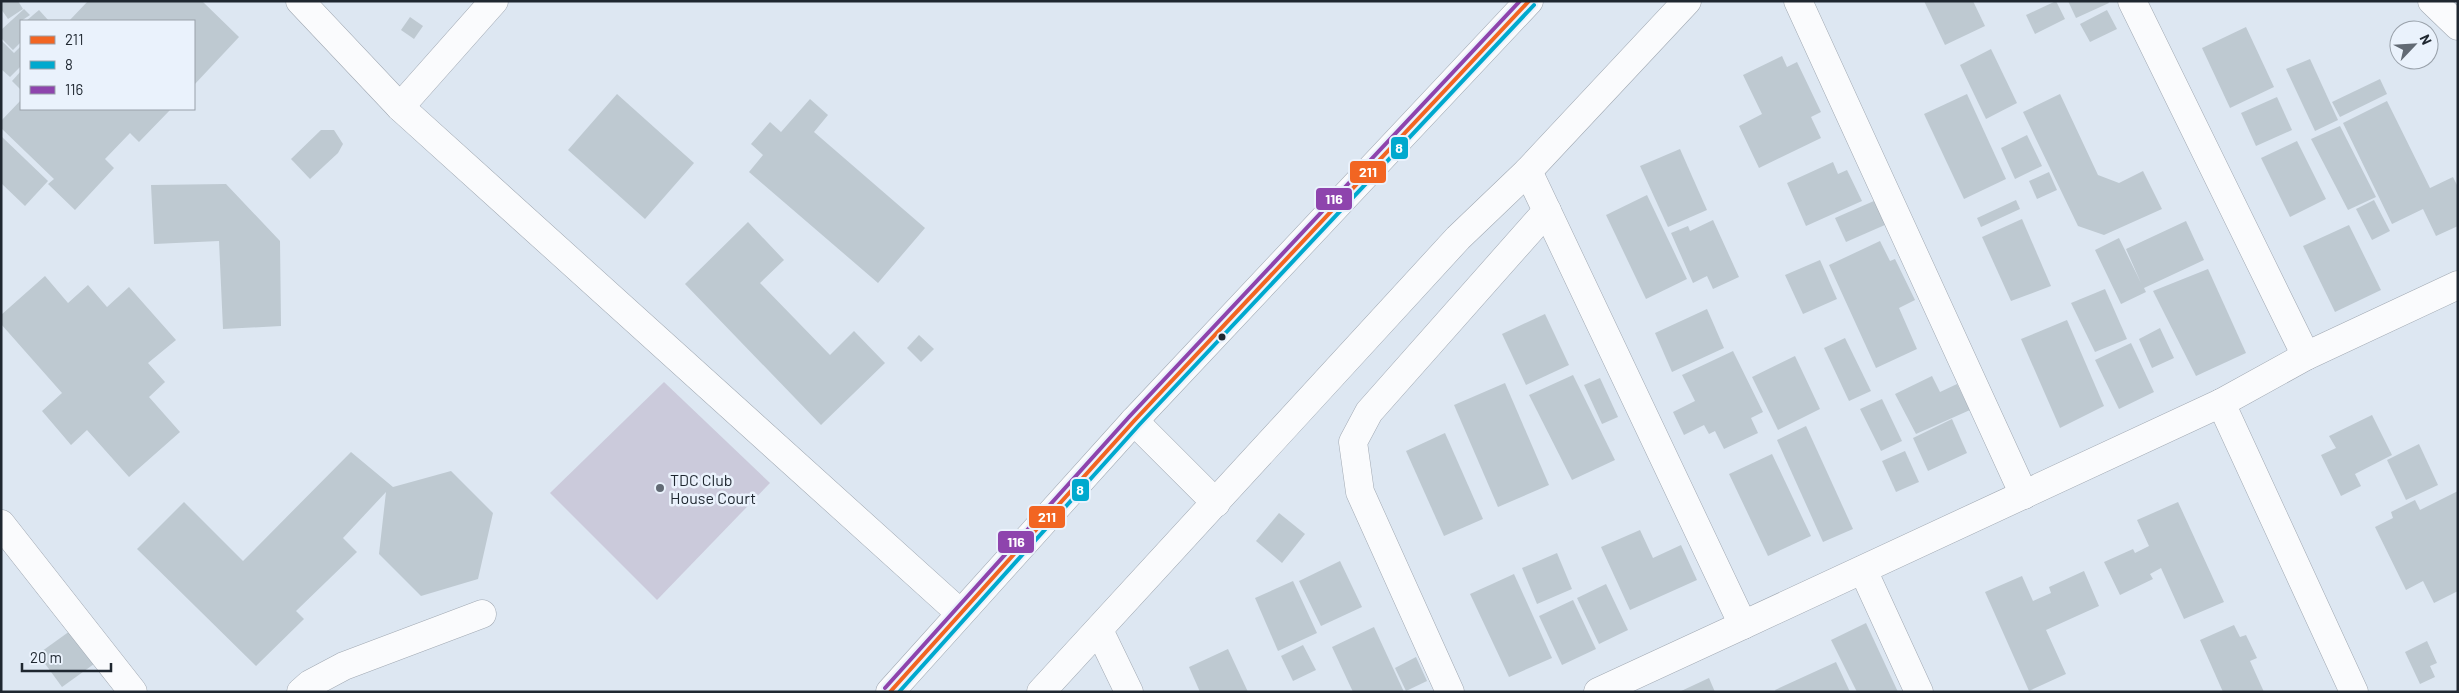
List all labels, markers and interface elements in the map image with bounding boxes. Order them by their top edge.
legend [20,20,195,110]
north arrow [2389,20,2439,70]
text: 211 [65,30,83,48]
text: N [2417,31,2436,47]
text: 8 [65,55,73,73]
text: 116 [65,80,83,98]
line badge: 8 [1390,136,1409,160]
text: 8 [1395,139,1403,156]
line badge: 211 [1349,160,1387,184]
text: 211 [1359,163,1377,180]
line badge: 116 [1315,187,1353,211]
text: 116 [1325,190,1343,207]
unlabelled marker [1217,332,1227,342]
place label: TDC Club House Court [670,470,756,507]
line badge: 8 [1071,478,1090,502]
text: 8 [1076,481,1084,498]
marker: TDC Club House Court [654,482,666,494]
line badge: 211 [1028,505,1066,529]
text: 211 [1038,508,1056,525]
line badge: 116 [997,530,1035,554]
text: 116 [1007,533,1025,550]
scale bar [22,640,111,672]
text: 20 m [30,648,62,666]

